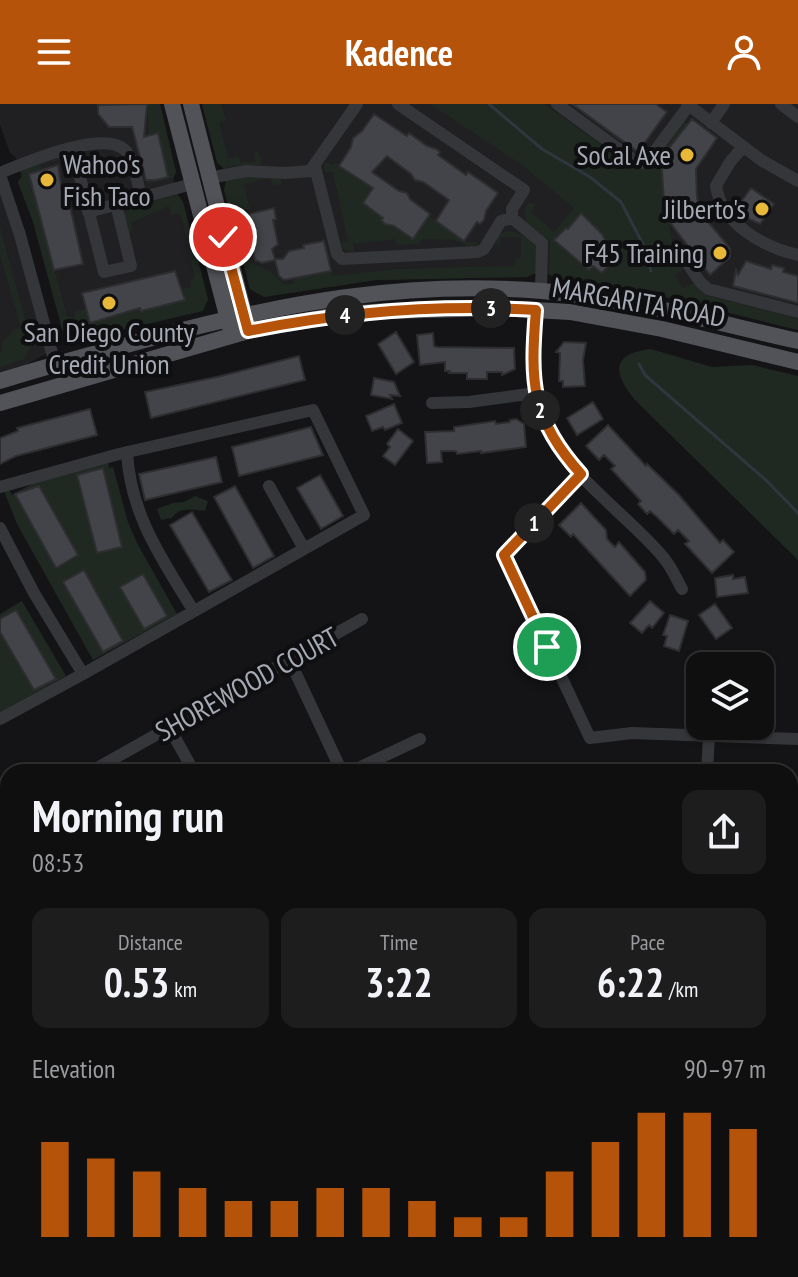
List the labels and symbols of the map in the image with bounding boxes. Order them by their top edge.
place label: SoCal Axe [576,136,671,173]
place label: Wahoo's Fish Taco [63,145,151,214]
marker: SoCal Axe [678,146,696,164]
marker: Wahoo's Fish Taco [38,171,56,189]
place label: Jilberto's [662,190,746,227]
marker: Jilberto's [753,200,771,218]
pin [189,203,257,271]
place label: F45 Training [584,234,704,271]
marker: F45 Training [711,244,729,262]
street label: MARGARITA ROAD [550,268,729,335]
pin: 3 [471,288,511,328]
marker: San Diego County Credit Union [100,294,118,312]
pin: 4 [325,295,365,335]
place label: San Diego County Credit Union [24,313,195,382]
pin: 2 [520,390,560,430]
pin: 1 [514,503,554,543]
pin [513,613,581,681]
street label: SHOREWOOD COURT [148,618,346,749]

